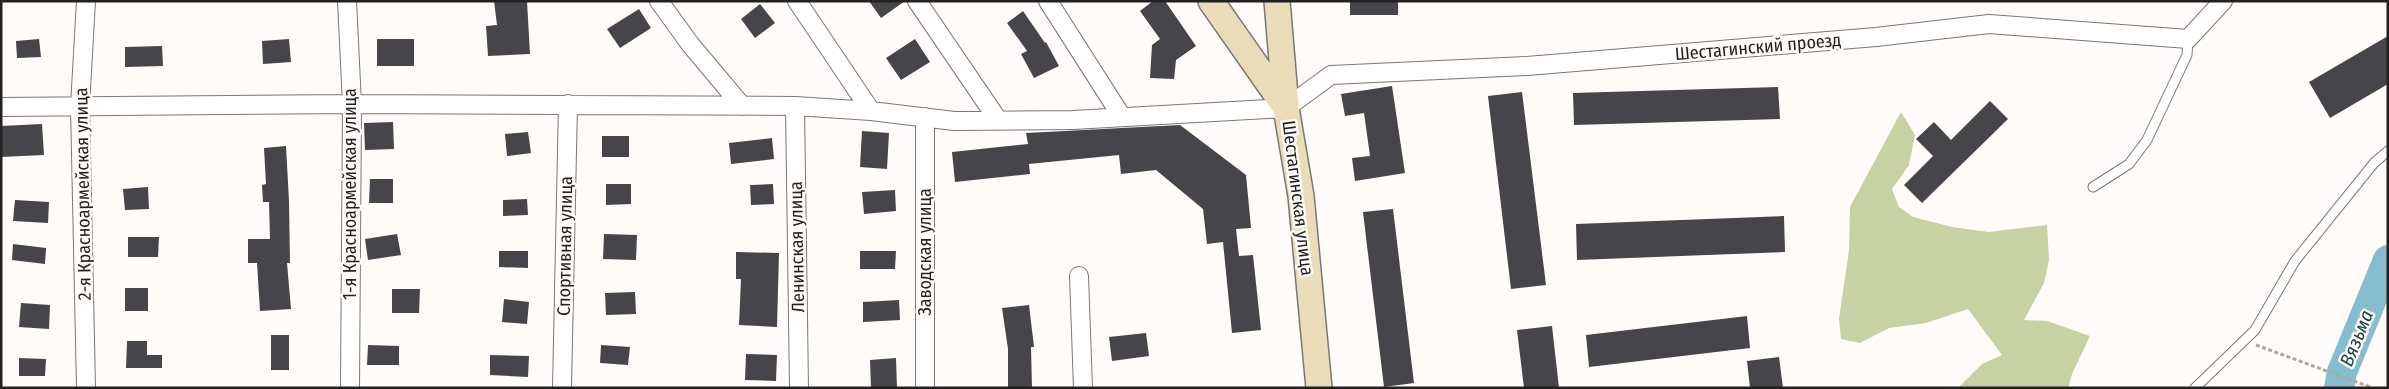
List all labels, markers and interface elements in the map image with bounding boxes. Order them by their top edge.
street label: Шестагинский проезд [1674,29,1842,65]
street label: 2-я Красноармейская улица [70,87,96,301]
street label: 1-я Красноармейская улица [339,88,361,300]
street label: Шестагинская улица [1278,119,1318,277]
street label: Спортивная улица [553,176,577,316]
street label: Ленинская улица [785,181,809,313]
street label: Заводская улица [914,188,936,316]
water label: Вязьма [2335,307,2378,370]

